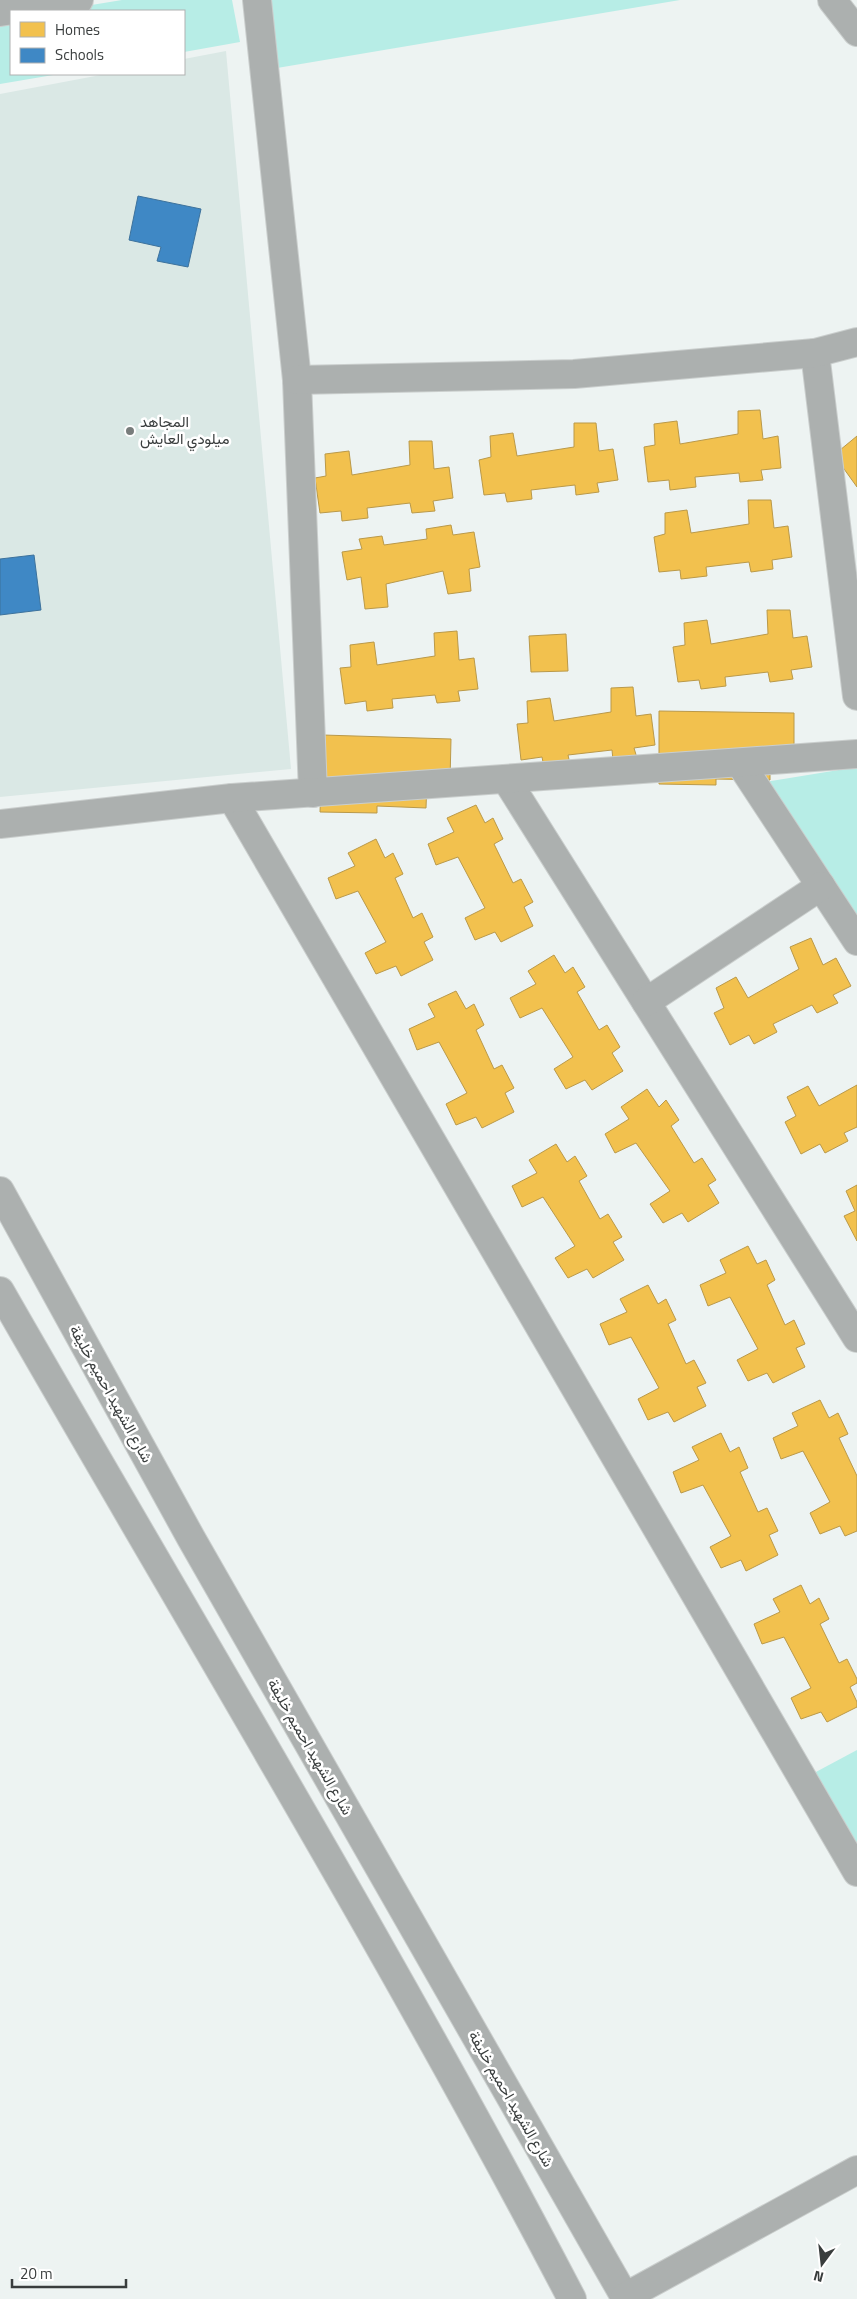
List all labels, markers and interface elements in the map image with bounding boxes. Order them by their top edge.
legend [10,10,185,75]
text: Homes [55,18,100,41]
text: Schools [55,43,104,66]
place label: المجاهد ميلودي العايش [140,410,229,452]
marker: المجاهد ميلودي العايش [124,425,136,437]
street label: شارع الشهيد احميم خليفة [64,1321,159,1467]
street label: شارع الشهيد احميم خليفة [262,1674,359,1819]
street label: شارع الشهيد احميم خليفة [463,2026,560,2171]
north arrow [797,2239,847,2289]
scale bar [12,2256,126,2288]
text: 20 m [20,2262,53,2285]
text: N [811,2266,826,2288]

